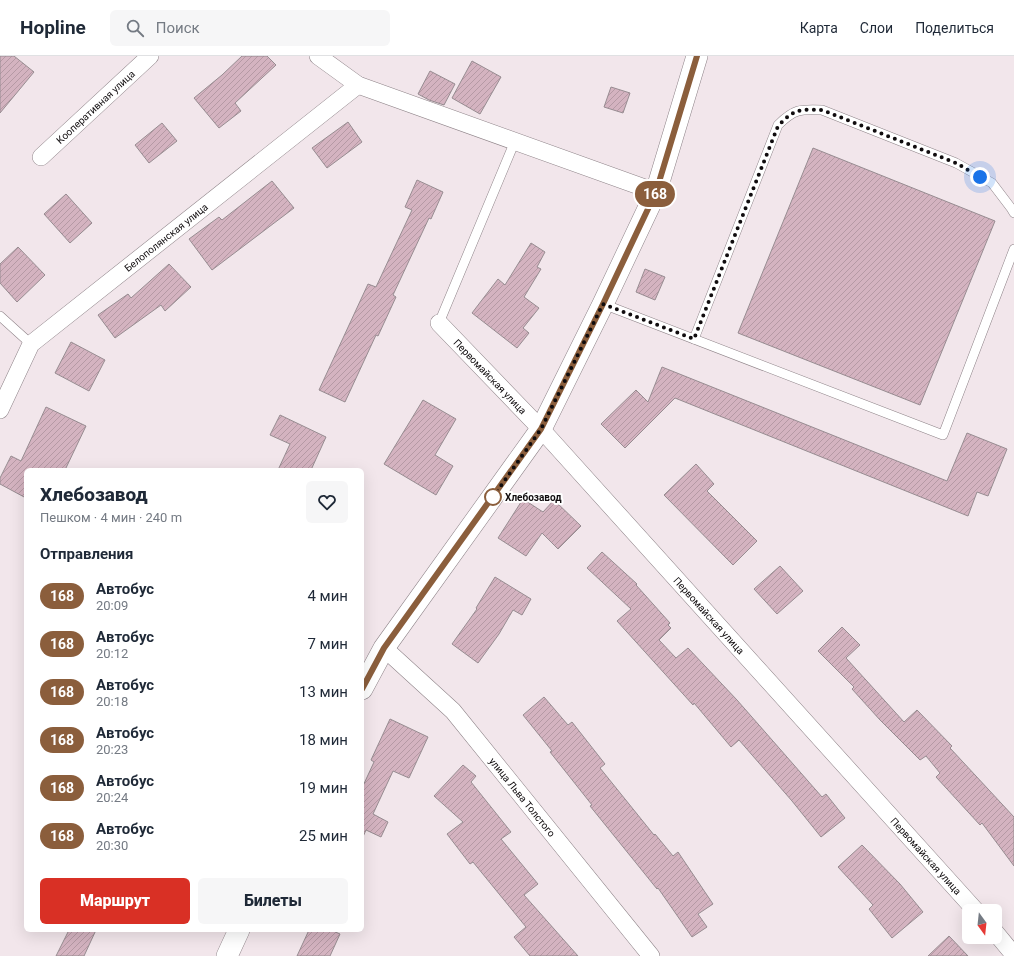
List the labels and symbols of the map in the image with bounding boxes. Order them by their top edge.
street label: Кооперативная улица [54,68,137,146]
your location [970,167,990,187]
line badge: 168 [632,181,678,207]
street label: Белополянская улица [122,201,210,273]
street label: Первомайская улица [452,337,529,416]
marker: Хлебозавод [484,488,502,506]
place label: Хлебозавод [505,492,562,503]
street label: Первомайская улица [672,575,747,656]
street label: улица Льва Толстого [487,755,558,839]
street label: Первомайская улица [889,815,964,896]
north arrow [962,904,1002,944]

